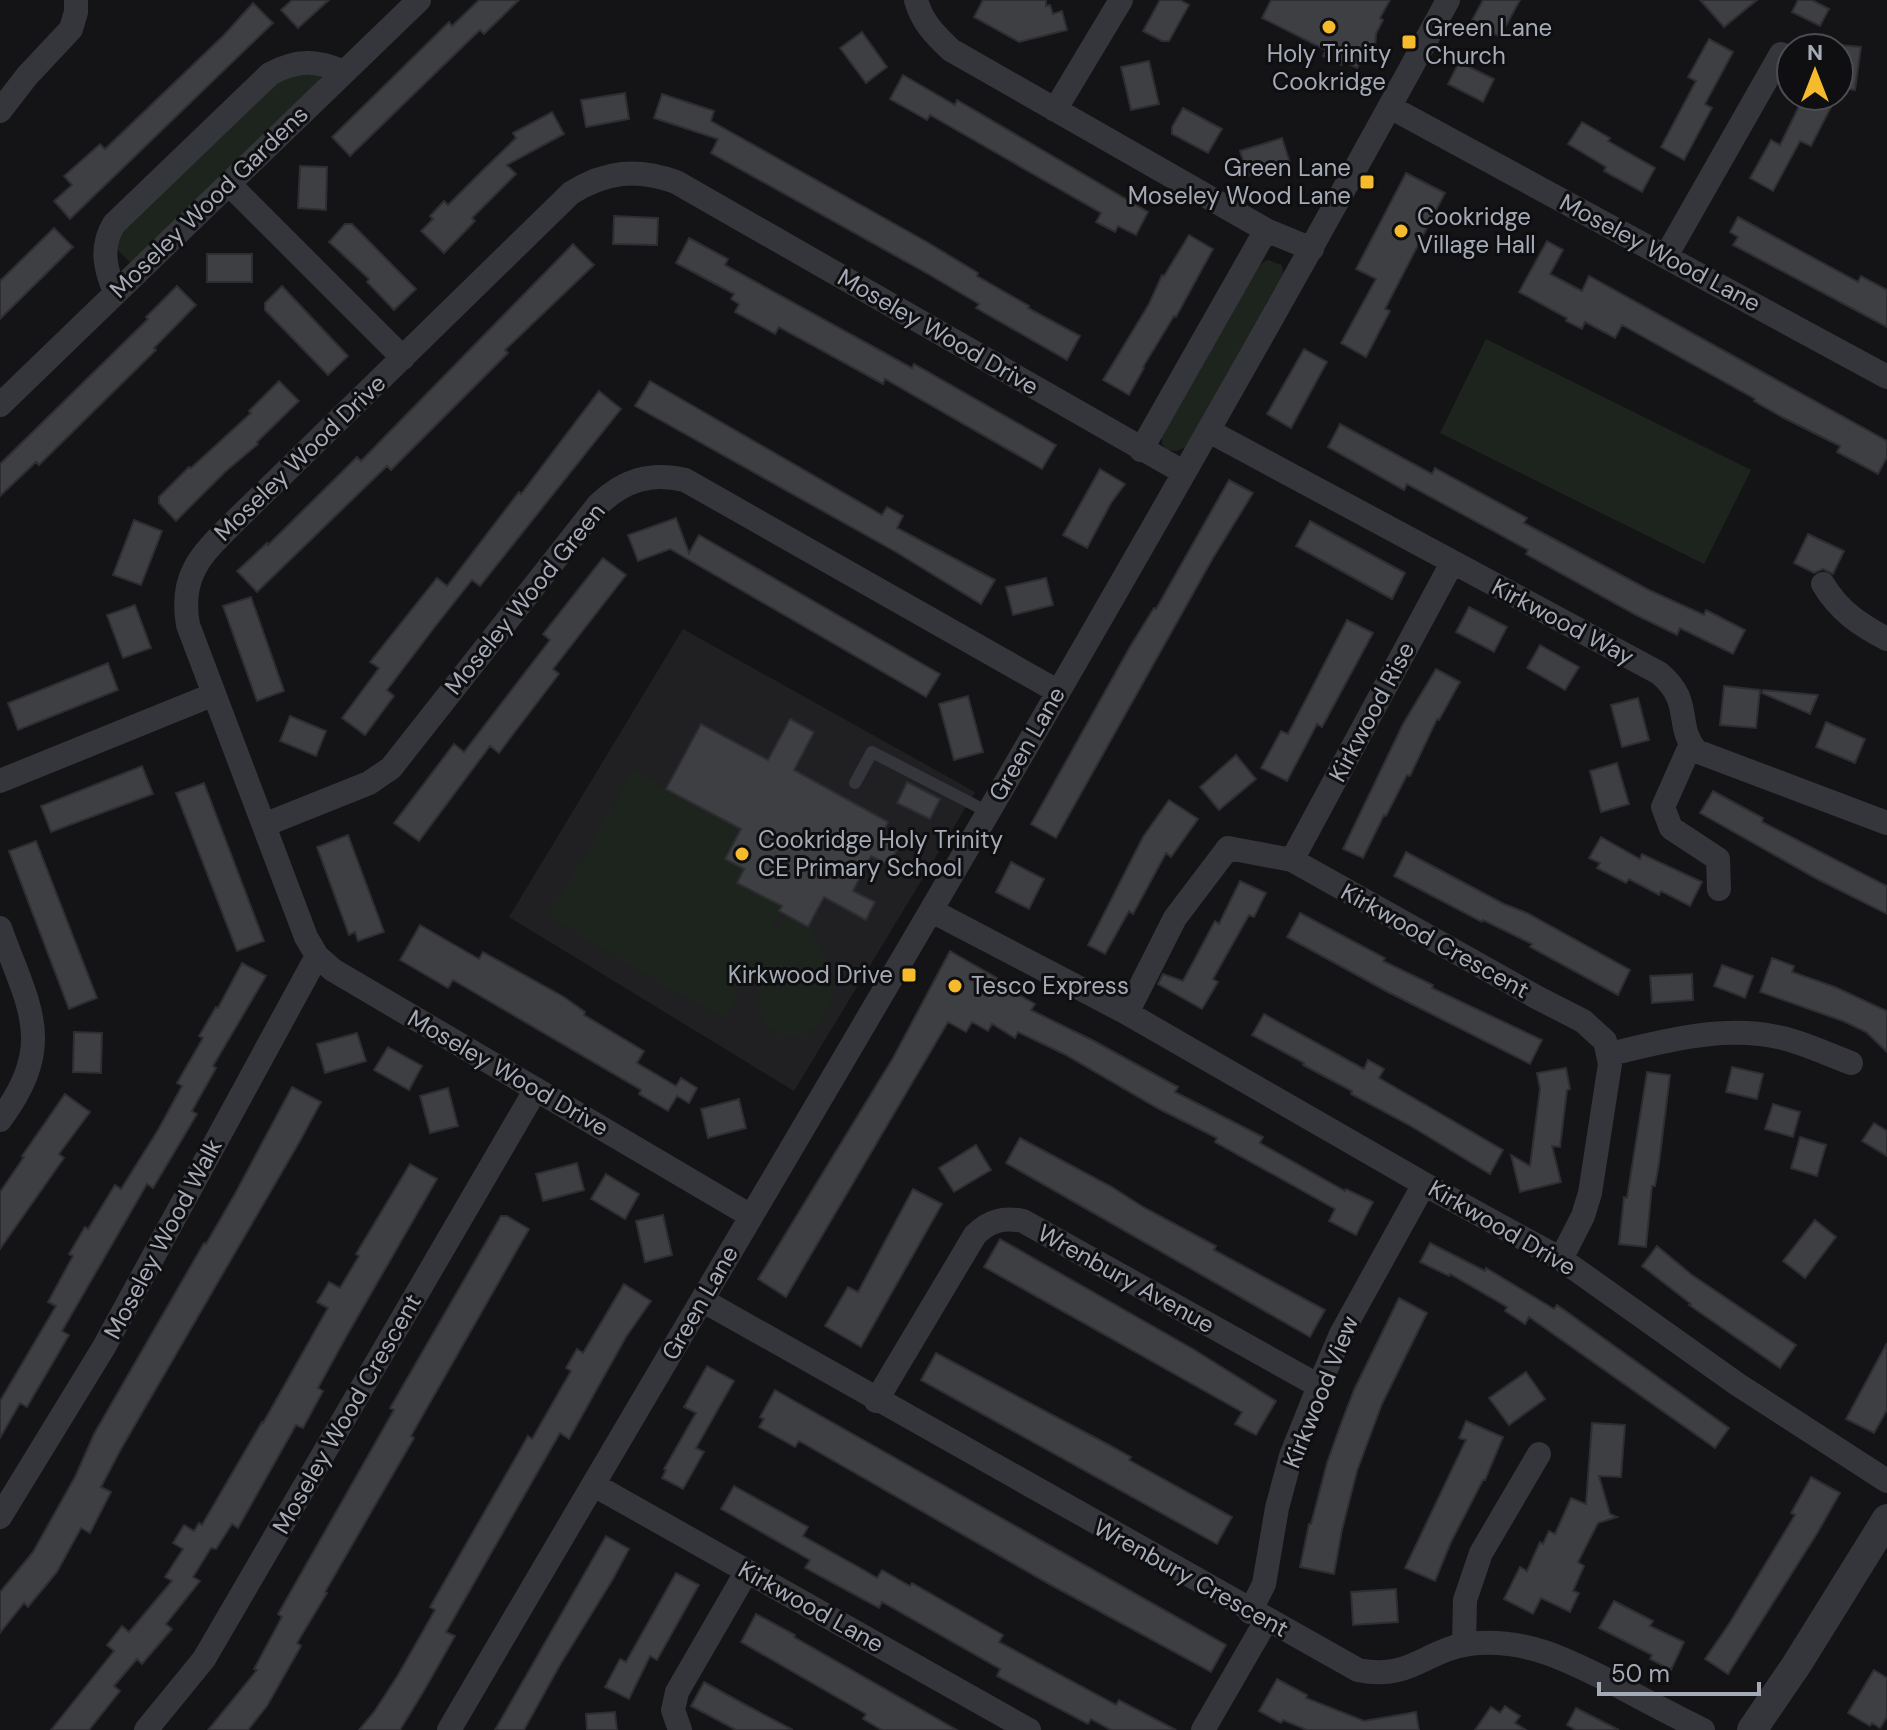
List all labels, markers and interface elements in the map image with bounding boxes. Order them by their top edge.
place label: Green Lane Church [1425,12,1552,71]
marker: Holy Trinity Cookridge [1320,18,1338,36]
north arrow [1775,32,1855,112]
marker: Green Lane Church [1400,33,1418,51]
place label: Holy Trinity Cookridge [1267,38,1391,97]
text: N [1807,38,1823,67]
street label: Moseley Wood Gardens [103,99,315,305]
place label: Green Lane Moseley Wood Lane [1128,152,1351,211]
marker: Green Lane Moseley Wood Lane [1358,173,1376,191]
street label: Moseley Wood Lane [1554,186,1766,319]
place label: Cookridge Village Hall [1417,201,1536,260]
marker: Cookridge Village Hall [1392,222,1410,240]
street label: Moseley Wood Drive [832,261,1044,402]
street label: Moseley Wood Drive [207,368,392,548]
street label: Moseley Wood Green [438,496,612,701]
street label: Kirkwood Way [1487,571,1640,672]
street label: Kirkwood Rise [1322,636,1421,787]
street label: Green Lane [981,681,1072,807]
place label: Cookridge Holy Trinity CE Primary School [758,824,1003,883]
marker: Cookridge Holy Trinity CE Primary School [733,845,751,863]
street label: Kirkwood Crescent [1336,876,1535,1005]
place label: Kirkwood Drive [728,959,893,990]
marker: Kirkwood Drive [900,966,918,984]
place label: Tesco Express [971,970,1129,1001]
marker: Tesco Express [946,977,964,995]
street label: Moseley Wood Drive [402,1002,614,1143]
street label: Moseley Wood Walk [97,1133,229,1344]
street label: Kirkwood Drive [1423,1173,1582,1282]
street label: Wrenbury Avenue [1032,1217,1220,1340]
street label: Green Lane [654,1240,745,1366]
street label: Moseley Wood Crescent [265,1288,428,1539]
street label: Kirkwood View [1276,1311,1365,1473]
street label: Wrenbury Crescent [1088,1511,1294,1644]
street label: Kirkwood Lane [733,1554,889,1659]
scale bar [1599,1646,1759,1696]
text: 50 m [1611,1658,1670,1689]

